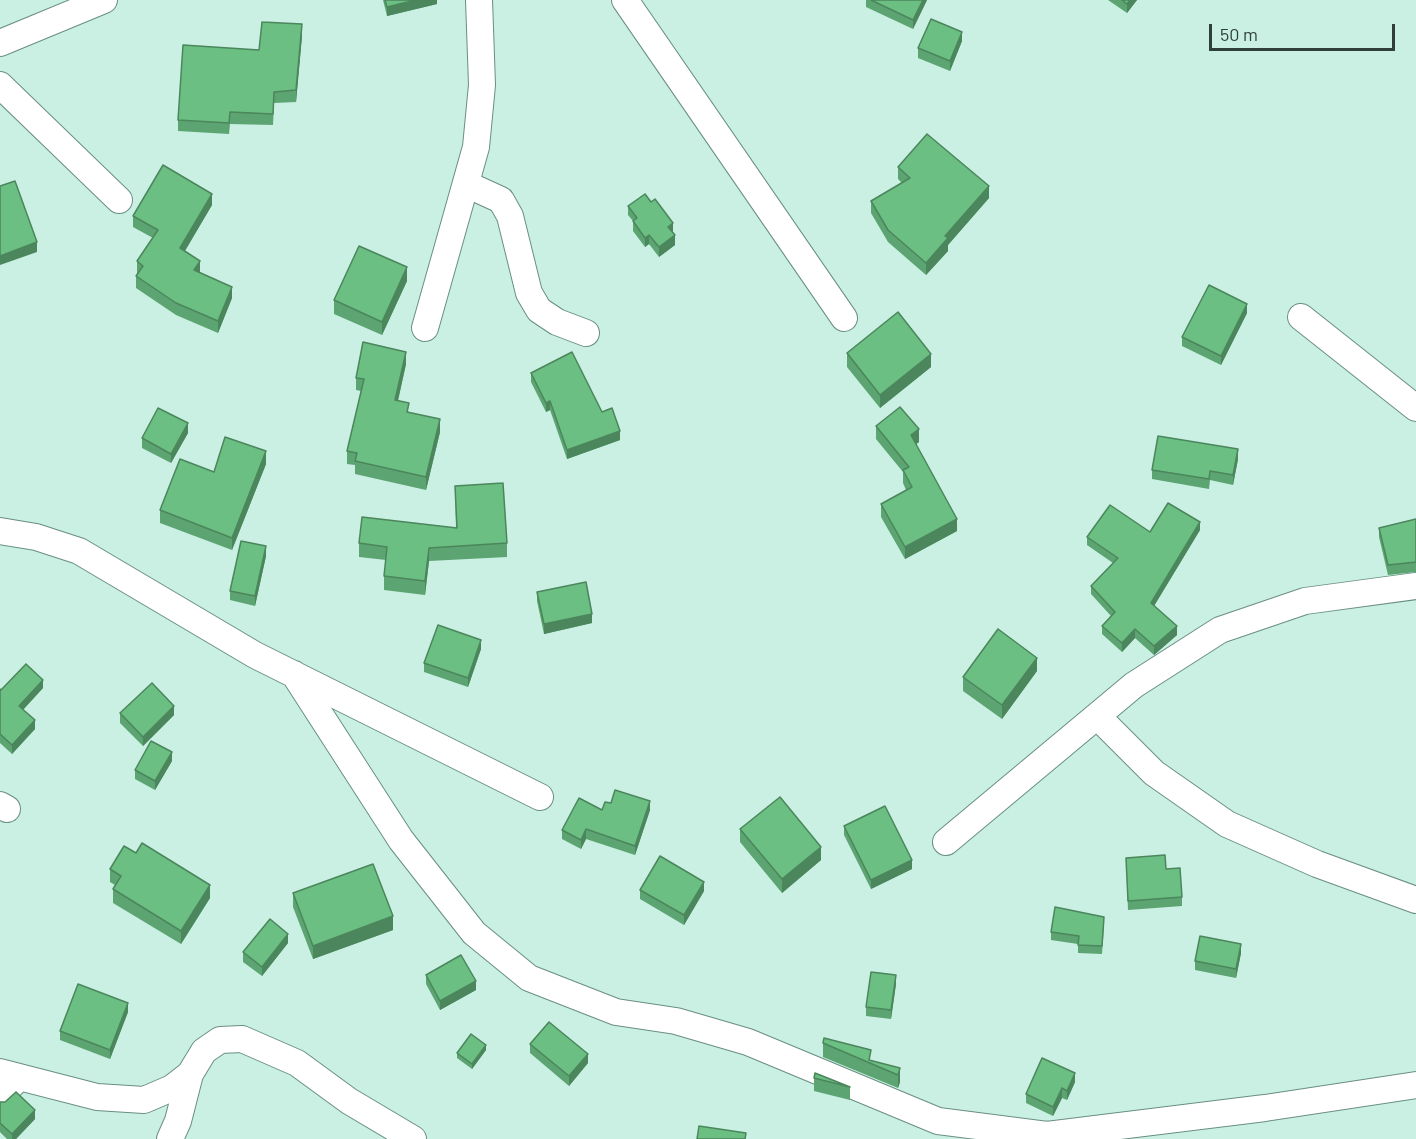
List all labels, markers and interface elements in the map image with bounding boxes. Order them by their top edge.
scale bar [1212,12,1398,50]
text: 50 m [1220,23,1258,45]

